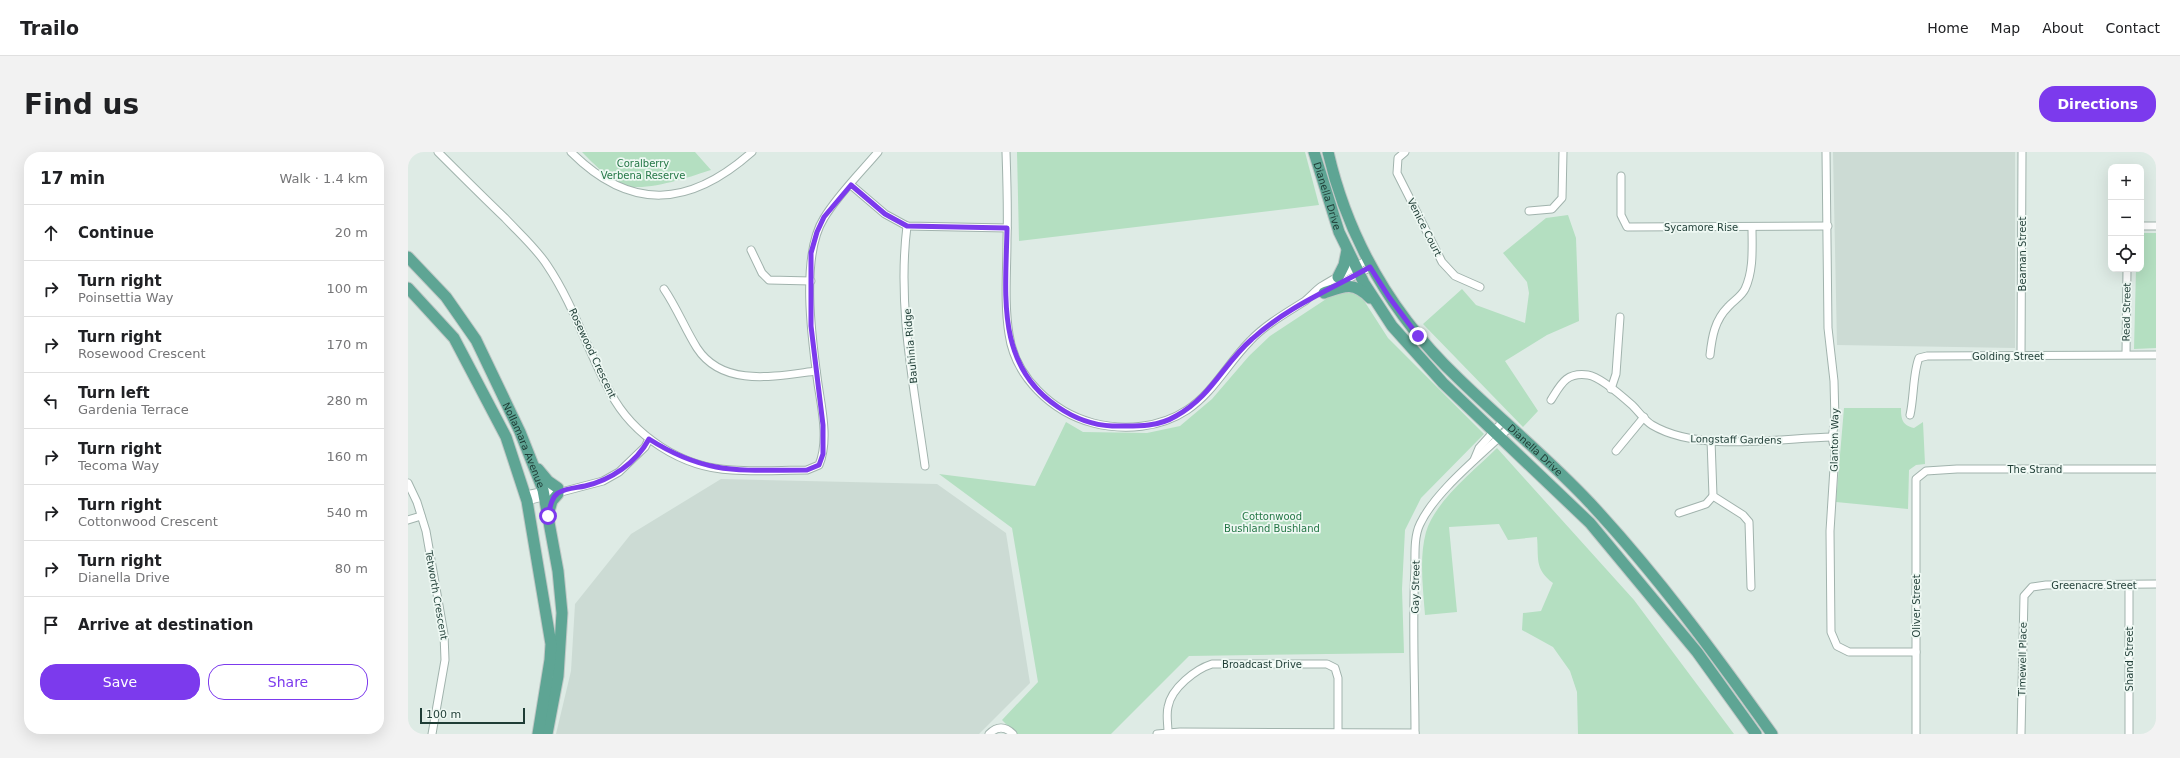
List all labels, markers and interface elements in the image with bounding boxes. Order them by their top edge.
text: Trailo [20,17,79,39]
text: Home [1927,20,1969,36]
text: Map [1991,20,2020,36]
text: About [2042,20,2084,36]
text: Contact [2106,20,2160,36]
button: Directions [2039,86,2156,122]
text: Find us [24,88,139,121]
park label: Coralberry Verbena Reserve [601,158,685,181]
street label: Dianella Drive [1311,161,1343,231]
map controls [2108,164,2144,272]
button: + [2108,164,2144,200]
text: 17 min [40,168,105,188]
text: Walk · 1.4 km [279,171,368,186]
street label: Venice Court [1405,196,1444,258]
button: − [2108,200,2144,236]
street label: Beaman Street [2017,216,2028,291]
icon: ahead [40,222,62,244]
street label: Sycamore Rise [1664,222,1738,233]
text: Continue [78,224,154,242]
text: 20 m [335,225,368,240]
button: locate [2108,236,2144,272]
text: Turn right [78,272,162,290]
icon: right [40,278,62,300]
text: 100 m [326,281,368,296]
street label: Read Street [2120,282,2133,341]
text: Poinsettia Way [78,290,174,305]
street label: Rosewood Crescent [567,306,618,400]
street label: Bauhinia Ridge [902,308,919,384]
route end [1409,327,1427,345]
text: Turn right [78,328,162,346]
icon: right [40,334,62,356]
text: 170 m [326,337,368,352]
text: Rosewood Crescent [78,346,206,361]
street label: Golding Street [1972,351,2044,362]
text: Turn left [78,384,150,402]
icon: left [40,390,62,412]
text: 280 m [326,393,368,408]
street label: Nollamara Avenue [501,401,547,489]
text: Gardenia Terrace [78,402,189,417]
street label: Glanton Way [1828,408,1841,472]
street label: Dianella Drive [1505,422,1565,478]
street label: Longstaff Gardens [1690,433,1782,446]
text: Turn right [78,440,162,458]
icon: right [40,446,62,468]
text: 160 m [326,449,368,464]
text: Tecoma Way [78,458,159,473]
street label: The Strand [2007,464,2062,475]
text: Turn right [78,496,162,514]
icon: right [40,502,62,524]
text: 540 m [326,505,368,520]
route start [539,507,557,525]
park label: Cottonwood Bushland Bushland [1224,511,1320,534]
text: Cottonwood Crescent [78,514,218,529]
street label: Tetworth Crescent [423,549,450,641]
text: Turn right [78,552,162,570]
icon: right [40,558,62,580]
street label: Gay Street [1410,560,1421,614]
text: 80 m [335,561,368,576]
text: Dianella Drive [78,570,170,585]
street label: Oliver Street [1911,574,1922,638]
street label: Greenacre Street [2051,580,2137,591]
icon: arrive [40,614,62,636]
text: Arrive at destination [78,616,253,634]
street label: Timewell Place [2016,622,2029,697]
street label: Shand Street [2124,626,2135,692]
street label: Broadcast Drive [1222,659,1302,670]
button: Save [40,664,200,700]
button: Share [208,664,368,700]
scale bar [420,706,525,725]
text: 100 m [426,708,461,721]

